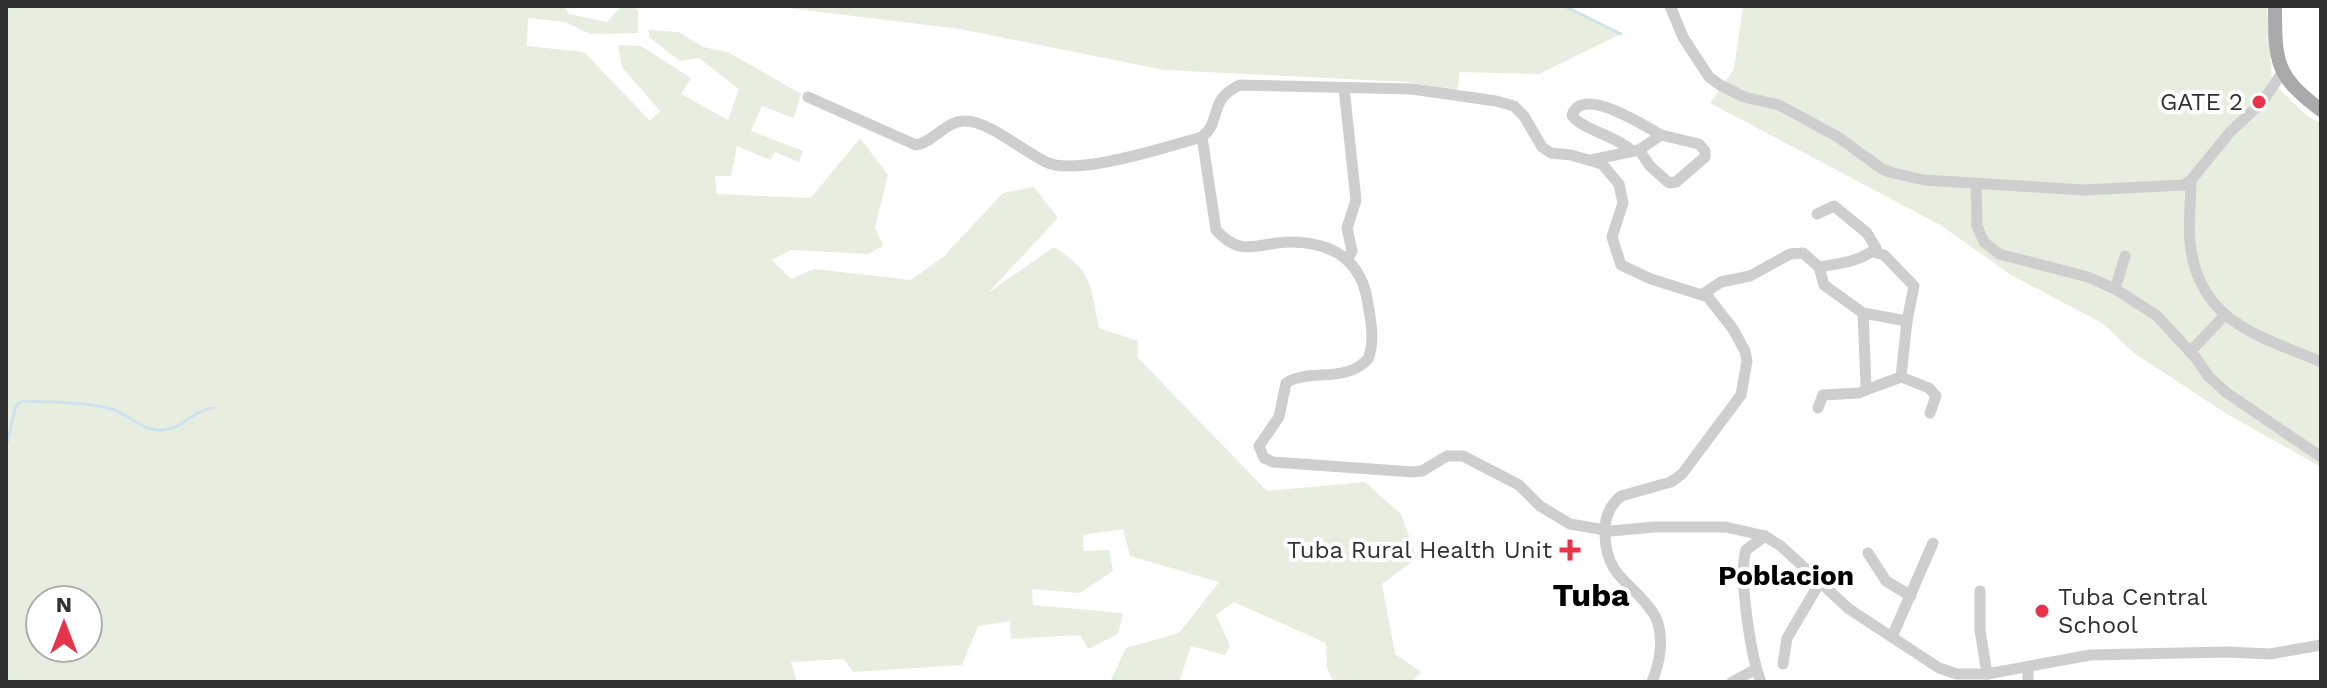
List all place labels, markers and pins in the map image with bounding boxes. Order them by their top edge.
place label: GATE 2 [2160,88,2243,116]
marker: GATE 2 [2250,93,2268,111]
place label: Tuba Rural Health Unit [1287,536,1552,564]
marker: Tuba Rural Health Unit [1559,539,1581,561]
place label: Tuba Central School [2058,583,2208,639]
marker: Tuba Central School [2033,602,2051,620]

